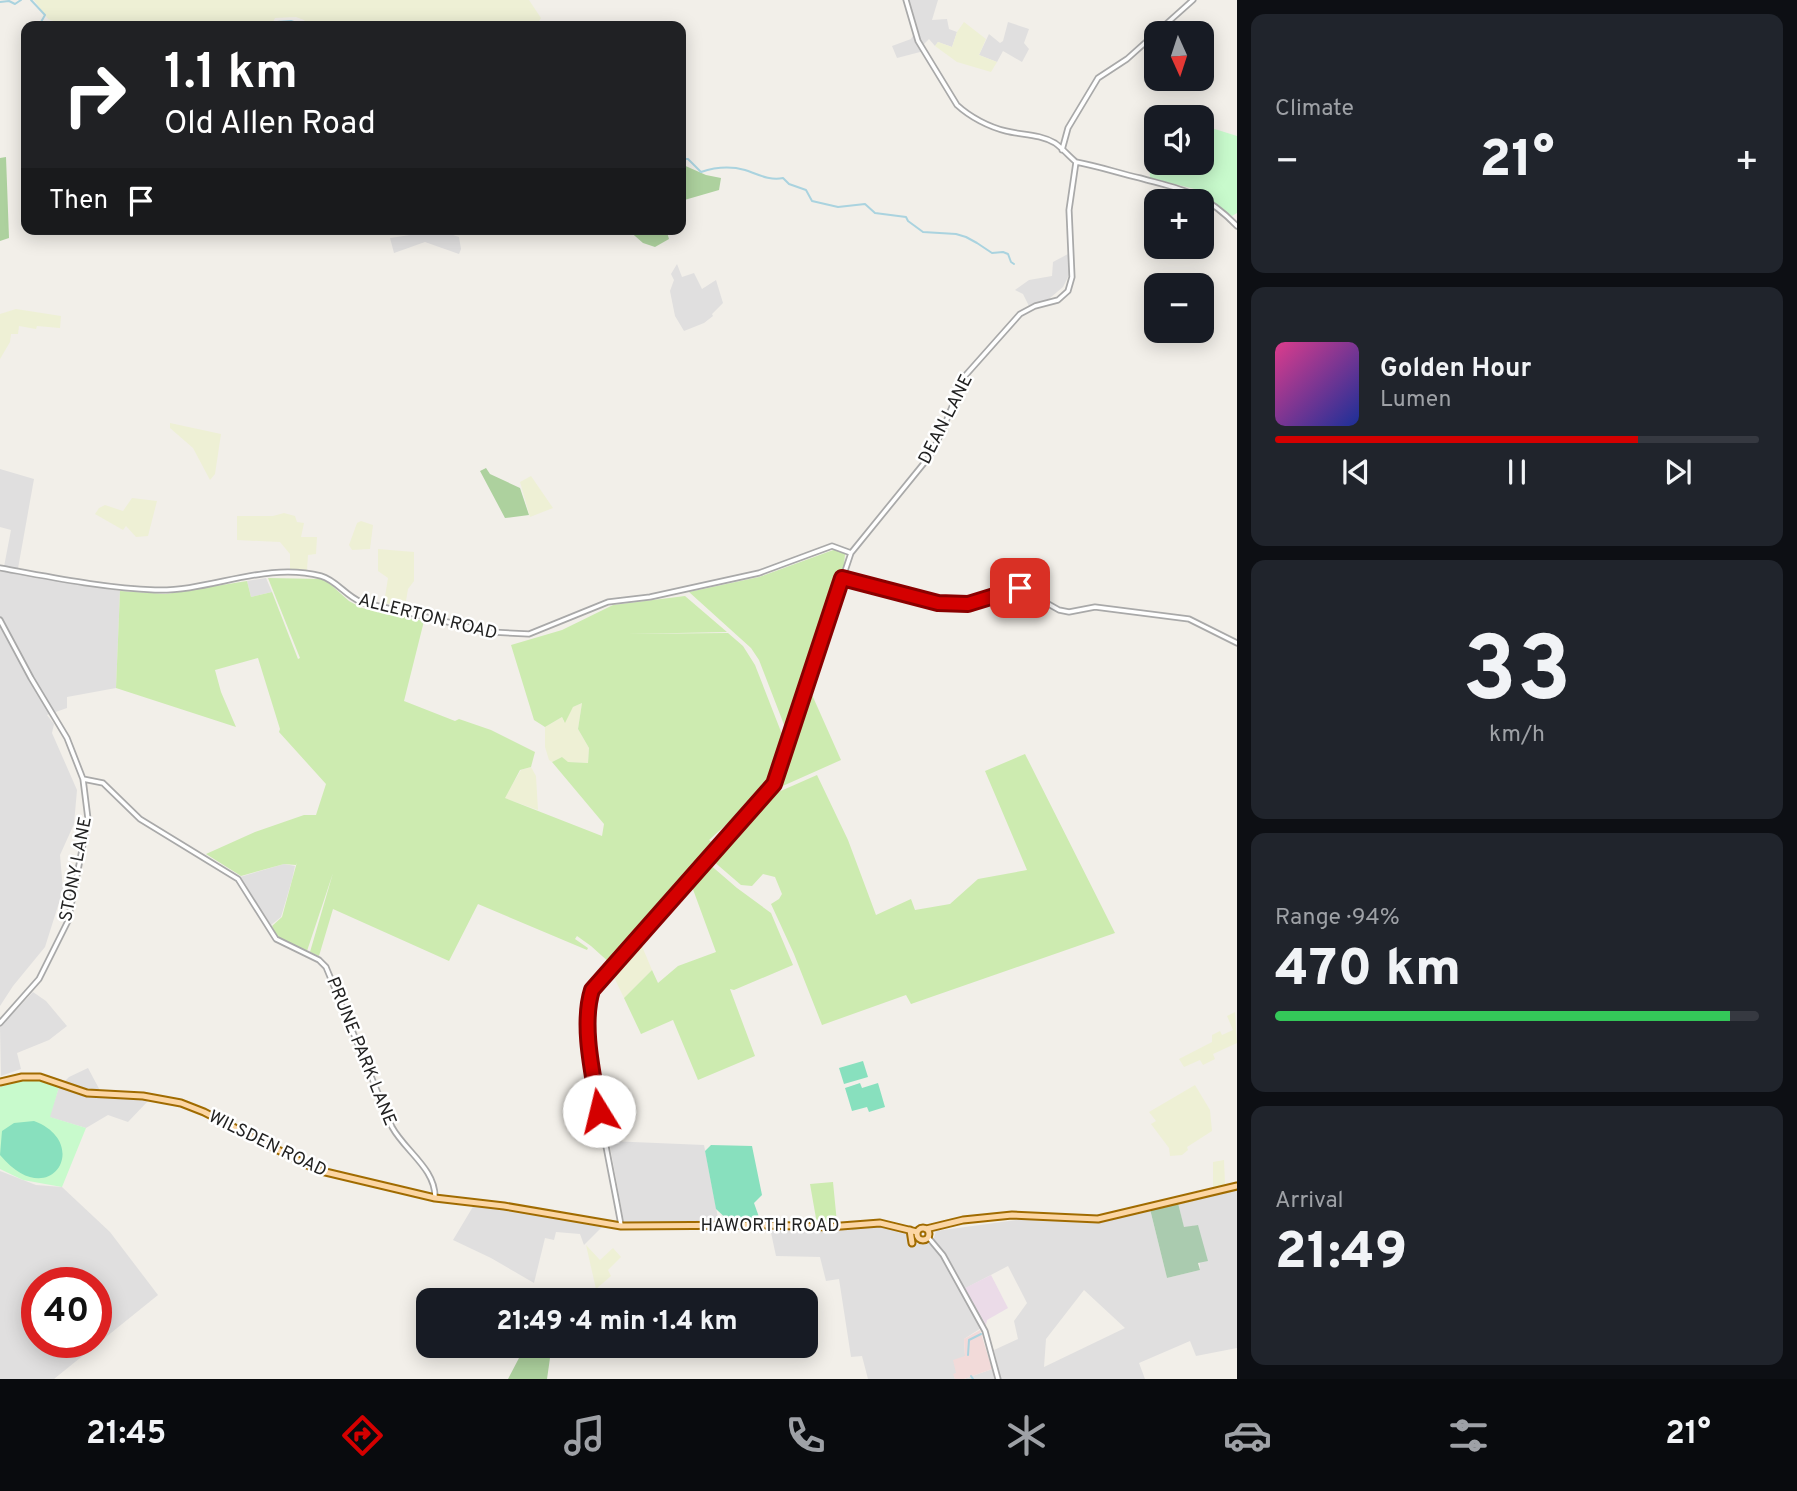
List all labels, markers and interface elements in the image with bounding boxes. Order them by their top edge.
north arrow [1144,21,1214,91]
map controls [1144,21,1214,343]
text: 1.1 km [164,44,298,106]
icon: right [49,49,140,140]
text: Climate [1275,95,1354,124]
text: Old Allen Road [164,105,376,145]
button: sound [1144,105,1214,175]
text: 21° [1480,129,1554,195]
text: − [1275,139,1300,188]
text: + [1734,139,1759,188]
icon: arrive [122,182,160,220]
text: Then [49,185,108,218]
button: + [1144,189,1214,259]
button: − [1144,273,1214,343]
text: Golden Hour [1380,353,1531,386]
street label: DEAN LANE [914,371,979,468]
text: Lumen [1380,386,1451,415]
icon: previous [1337,453,1375,491]
icon: pause [1498,453,1536,491]
icon: next [1659,453,1697,491]
pin [990,558,1050,618]
icon: arrive [1001,569,1039,607]
street label: ALLERTON ROAD [356,589,500,646]
text: 33 [1462,618,1572,733]
text: km/h [1489,721,1545,750]
street label: STONY LANE [55,815,98,924]
text: Range · 94% [1275,904,1400,933]
text: 470 km [1275,938,1461,1004]
street label: PRUNE PARK LANE [320,974,401,1129]
position arrow [562,1074,636,1148]
street label: WILSDEN ROAD [204,1106,330,1183]
text: Arrival [1275,1187,1344,1216]
street label: HAWORTH ROAD [700,1215,840,1238]
text: 21:49 [1275,1221,1407,1287]
speed limit sign: 40 [21,1267,112,1358]
text: 21:49 · 4 min · 1.4 km [496,1306,738,1339]
icon: directions [338,1411,387,1460]
icon: music [560,1411,609,1460]
icon: phone [781,1411,830,1460]
icon: climate [1002,1411,1051,1460]
icon: car [1223,1411,1272,1460]
icon: filters [1444,1411,1493,1460]
text: 21:45 [86,1415,166,1455]
text: 21° [1665,1415,1711,1455]

